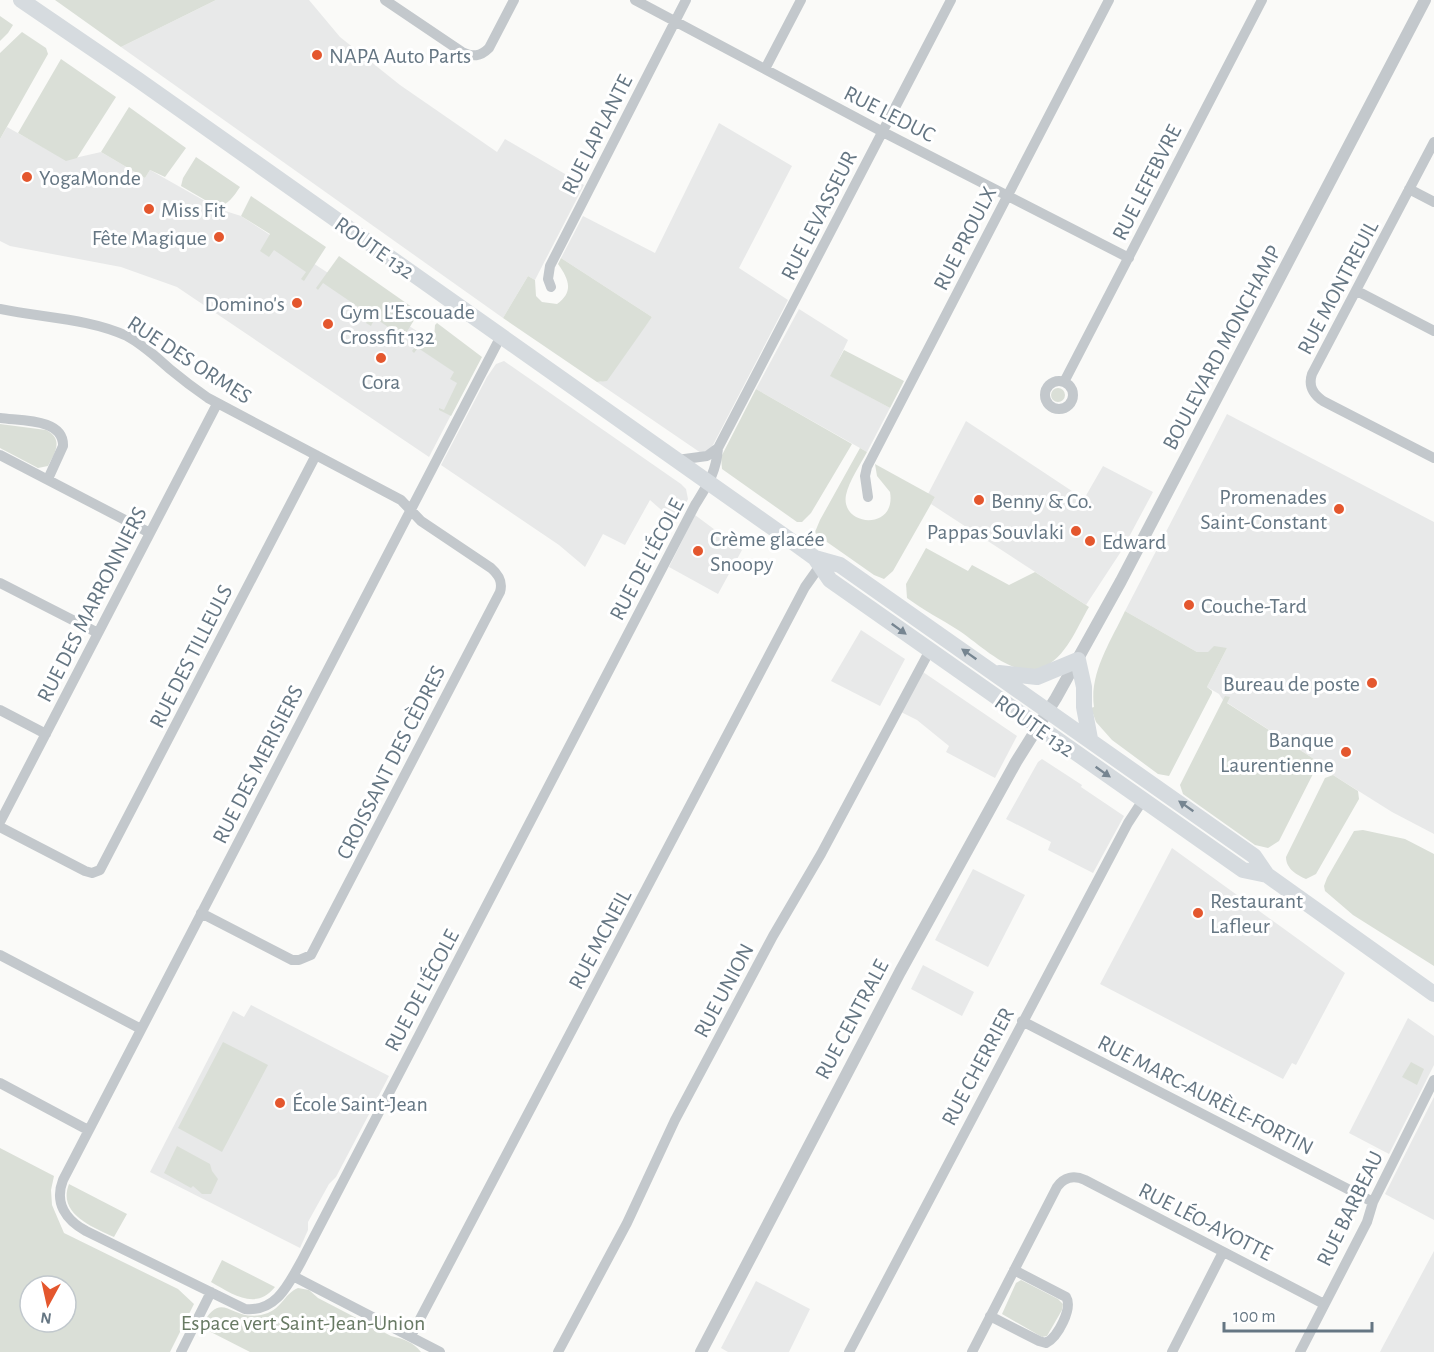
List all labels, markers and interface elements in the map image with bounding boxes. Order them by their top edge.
place label: NAPA Auto Parts [329,45,471,67]
marker: NAPA Auto Parts [310,48,324,62]
street label: RUE LAPLANTE [557,71,637,198]
street label: RUE LEDUC [840,82,939,146]
street label: RUE LEFEBVRE [1108,121,1186,244]
street label: RUE LEVASSEUR [777,147,861,284]
place label: YogaMonde [39,167,141,189]
marker: YogaMonde [20,170,34,184]
street label: RUE PROULX [929,183,1000,294]
place label: Miss Fit [161,199,225,221]
marker: Miss Fit [142,202,156,216]
street label: ROUTE 132 [331,213,418,283]
street label: RUE MONTREUIL [1293,216,1383,358]
place label: Fête Magique [92,227,207,249]
marker: Fête Magique [212,230,226,244]
street label: BOULEVARD MONCHAMP [1159,242,1285,453]
place label: Domino's [205,293,285,315]
marker: Domino's [290,296,304,310]
place label: Gym L'Escouade Crossfit 132 [340,301,475,348]
street label: RUE DES ORMES [123,312,255,408]
marker: Gym L'Escouade Crossfit 132 [321,317,335,331]
marker: Cora [374,351,388,365]
place label: Cora [362,371,400,393]
place label: Promenades Saint-Constant [1200,486,1327,533]
place label: Benny & Co. [991,490,1093,512]
marker: Benny & Co. [972,493,986,507]
street label: RUE DE L'ÉCOLE [605,494,688,624]
marker: Promenades Saint-Constant [1332,502,1346,516]
street label: RUE DES MARRONNIERS [33,503,151,706]
place label: Pappas Souvlaki [927,521,1064,543]
marker: Pappas Souvlaki [1069,524,1083,538]
place label: Crème glacée Snoopy [710,528,825,575]
place label: Edward [1102,531,1166,553]
marker: Edward [1083,534,1097,548]
marker: Crème glacée Snoopy [691,544,705,558]
street label: RUE DES TILLEULS [145,581,236,732]
place label: Couche-Tard [1201,595,1307,617]
marker: Couche-Tard [1182,598,1196,612]
one-way arrow [892,622,907,634]
one-way arrow [961,648,977,660]
street label: CROISSANT DES CÈDRES [332,662,449,863]
place label: Bureau de poste [1223,673,1360,695]
marker: Bureau de poste [1365,676,1379,690]
street label: RUE DES MERISIERS [209,682,307,847]
street label: ROUTE 132 [991,691,1078,761]
place label: Banque Laurentienne [1220,729,1334,776]
marker: Banque Laurentienne [1339,745,1353,759]
one-way arrow [1095,766,1111,778]
one-way arrow [1178,801,1193,813]
street label: RUE MCNEIL [565,885,636,993]
place label: Restaurant Lafleur [1210,890,1303,937]
marker: Restaurant Lafleur [1191,906,1205,920]
street label: RUE DE L'ÉCOLE [380,925,463,1055]
street label: RUE UNION [690,940,758,1041]
street label: RUE CENTRALE [811,956,893,1083]
street label: RUE CHERRIER [938,1004,1018,1129]
street label: RUE MARC-AURÈLE-FORTIN [1094,1030,1317,1159]
place label: École Saint-Jean [292,1092,428,1115]
marker: École Saint-Jean [273,1096,287,1110]
street label: RUE BARBEAU [1313,1147,1387,1269]
street label: RUE LÉO-AYOTTE [1135,1178,1277,1265]
north arrow [18,1274,78,1334]
scale bar [1224,1295,1372,1333]
text: 100 m [1233,1308,1276,1326]
text: N [39,1309,53,1327]
park label: Espace vert Saint-Jean-Union [181,1312,425,1334]

